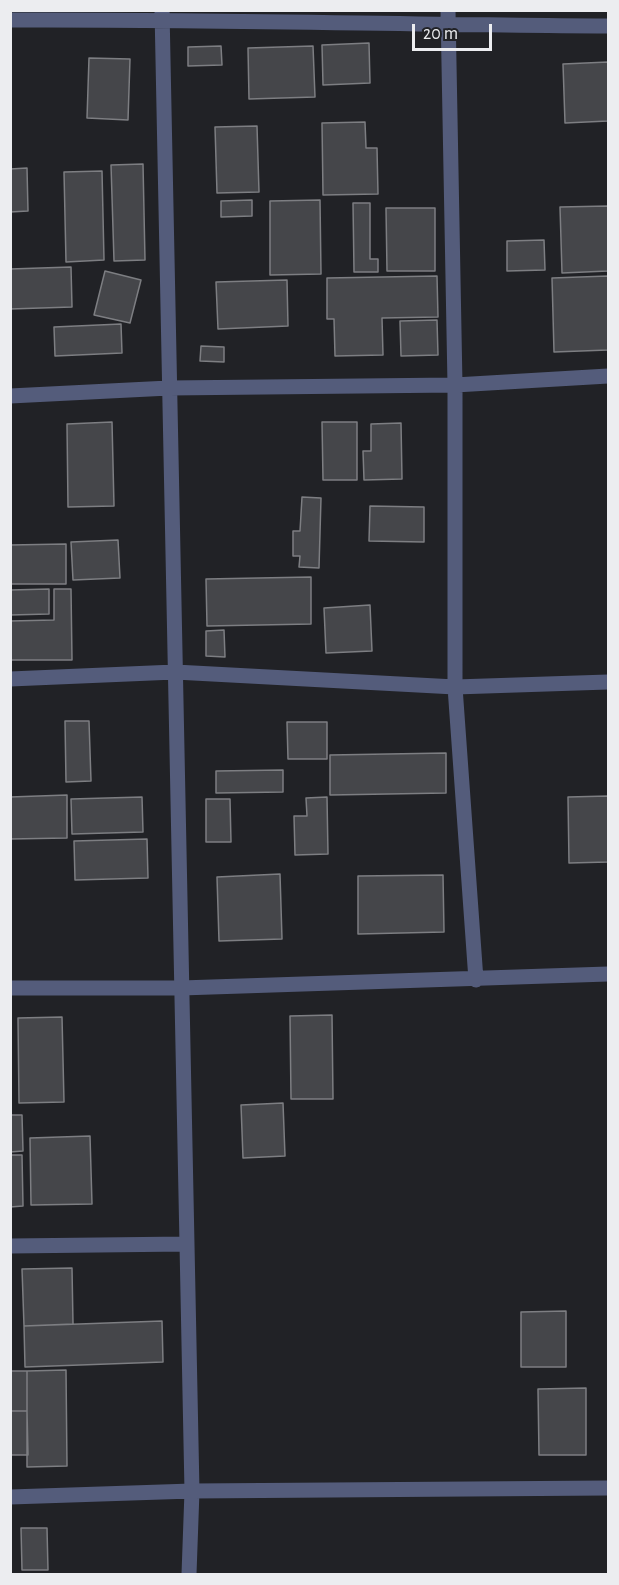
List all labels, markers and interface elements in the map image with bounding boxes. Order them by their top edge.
scale bar [415,12,494,50]
text: 20 m [423,25,458,43]

